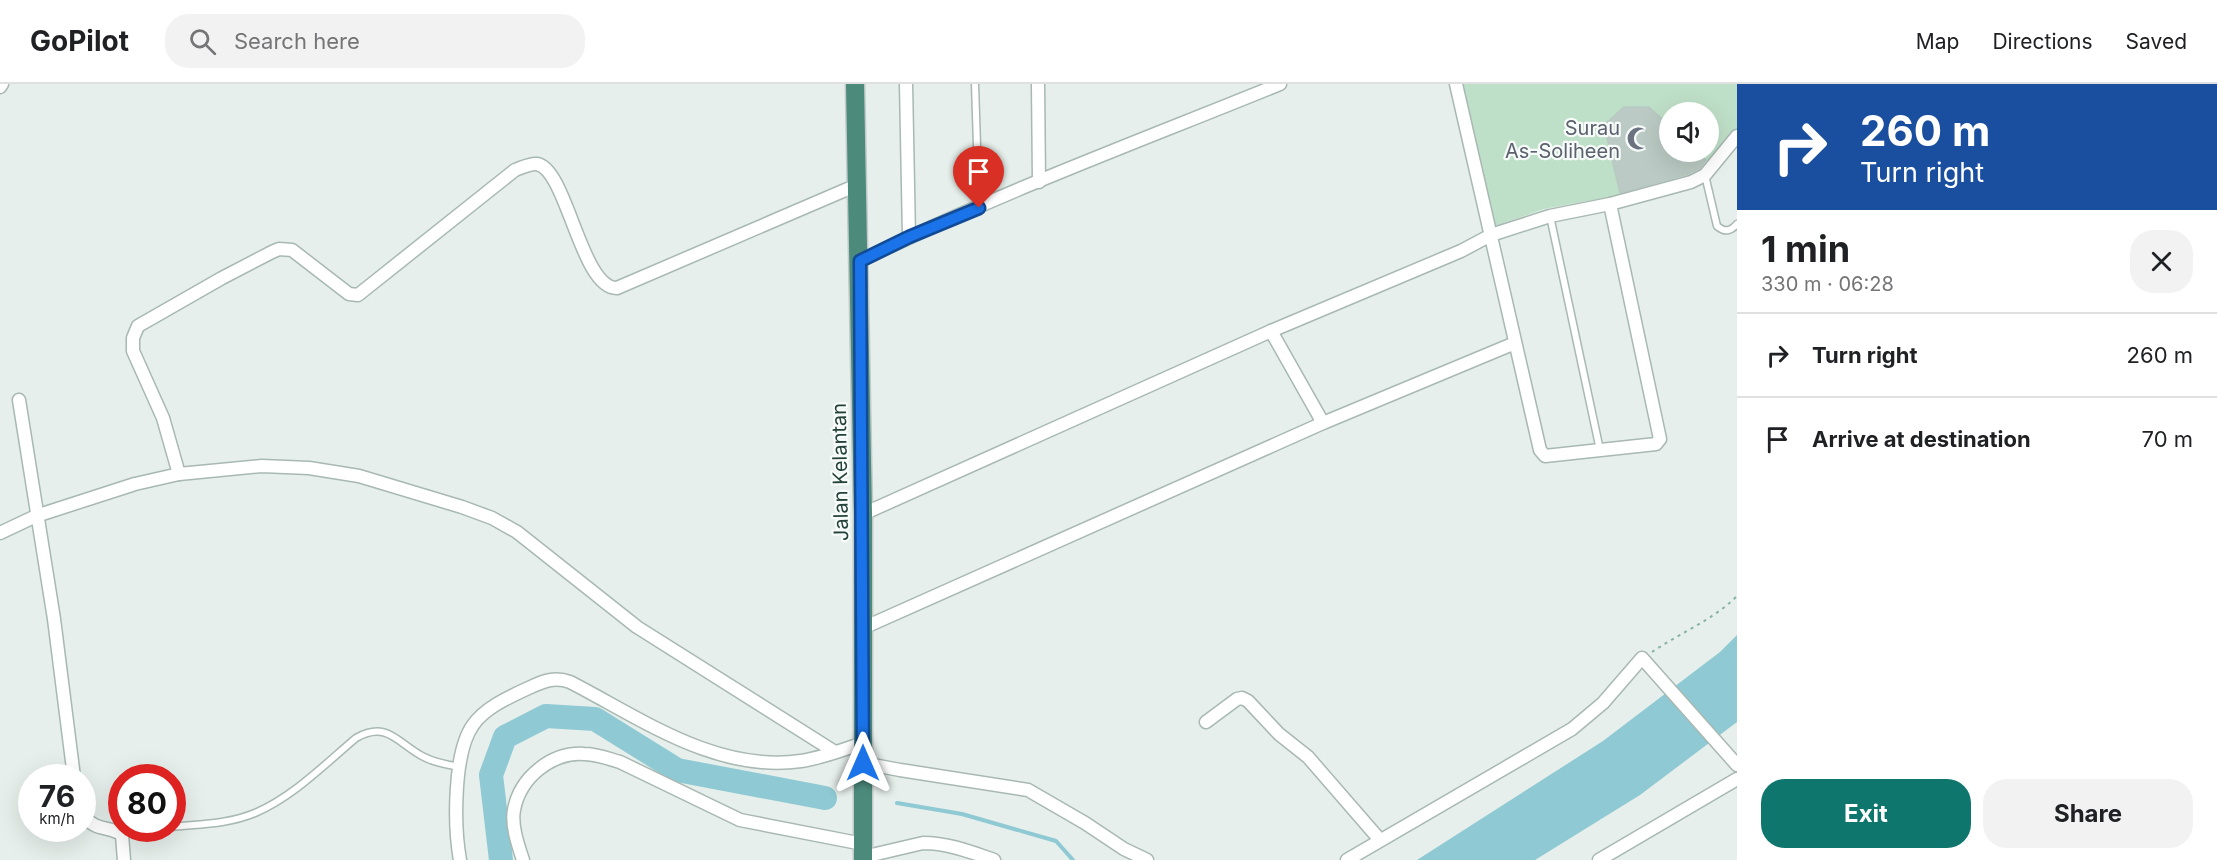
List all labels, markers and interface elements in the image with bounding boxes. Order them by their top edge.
search box [165,14,585,68]
text: GoPilot [30,24,129,58]
icon: search [186,25,219,58]
text: Search here [234,28,360,54]
text: Map [1916,29,1959,54]
text: Directions [1992,29,2093,54]
text: Saved [2126,29,2187,54]
map controls [1659,102,1719,162]
button: sound [1659,102,1719,162]
text: 260 m [1860,105,1990,156]
icon: right [1761,108,1839,186]
place label: Surau As-Soliheen [1505,116,1620,163]
mosque icon: Surau As-Soliheen [1625,126,1651,152]
pin [953,146,1004,208]
icon: arrive [962,155,995,188]
text: Turn right [1860,156,1984,189]
text: 1 min [1761,227,1850,271]
button: close [2130,230,2193,293]
text: 330 m · 06:28 [1761,272,1894,296]
icon: right [1761,339,1794,372]
text: Turn right [1812,342,1918,368]
text: 260 m [2127,342,2193,368]
street label: Jalan Kelantan [827,403,853,541]
icon: arrive [1761,423,1794,456]
text: Arrive at destination [1812,426,2031,452]
text: 70 m [2142,426,2193,452]
position arrow [831,731,895,795]
speed limit sign: 80 [108,764,186,842]
text: 76 [39,778,75,814]
button: Exit [1761,779,1971,848]
button: Share [1983,779,2193,848]
text: km/h [39,809,75,828]

